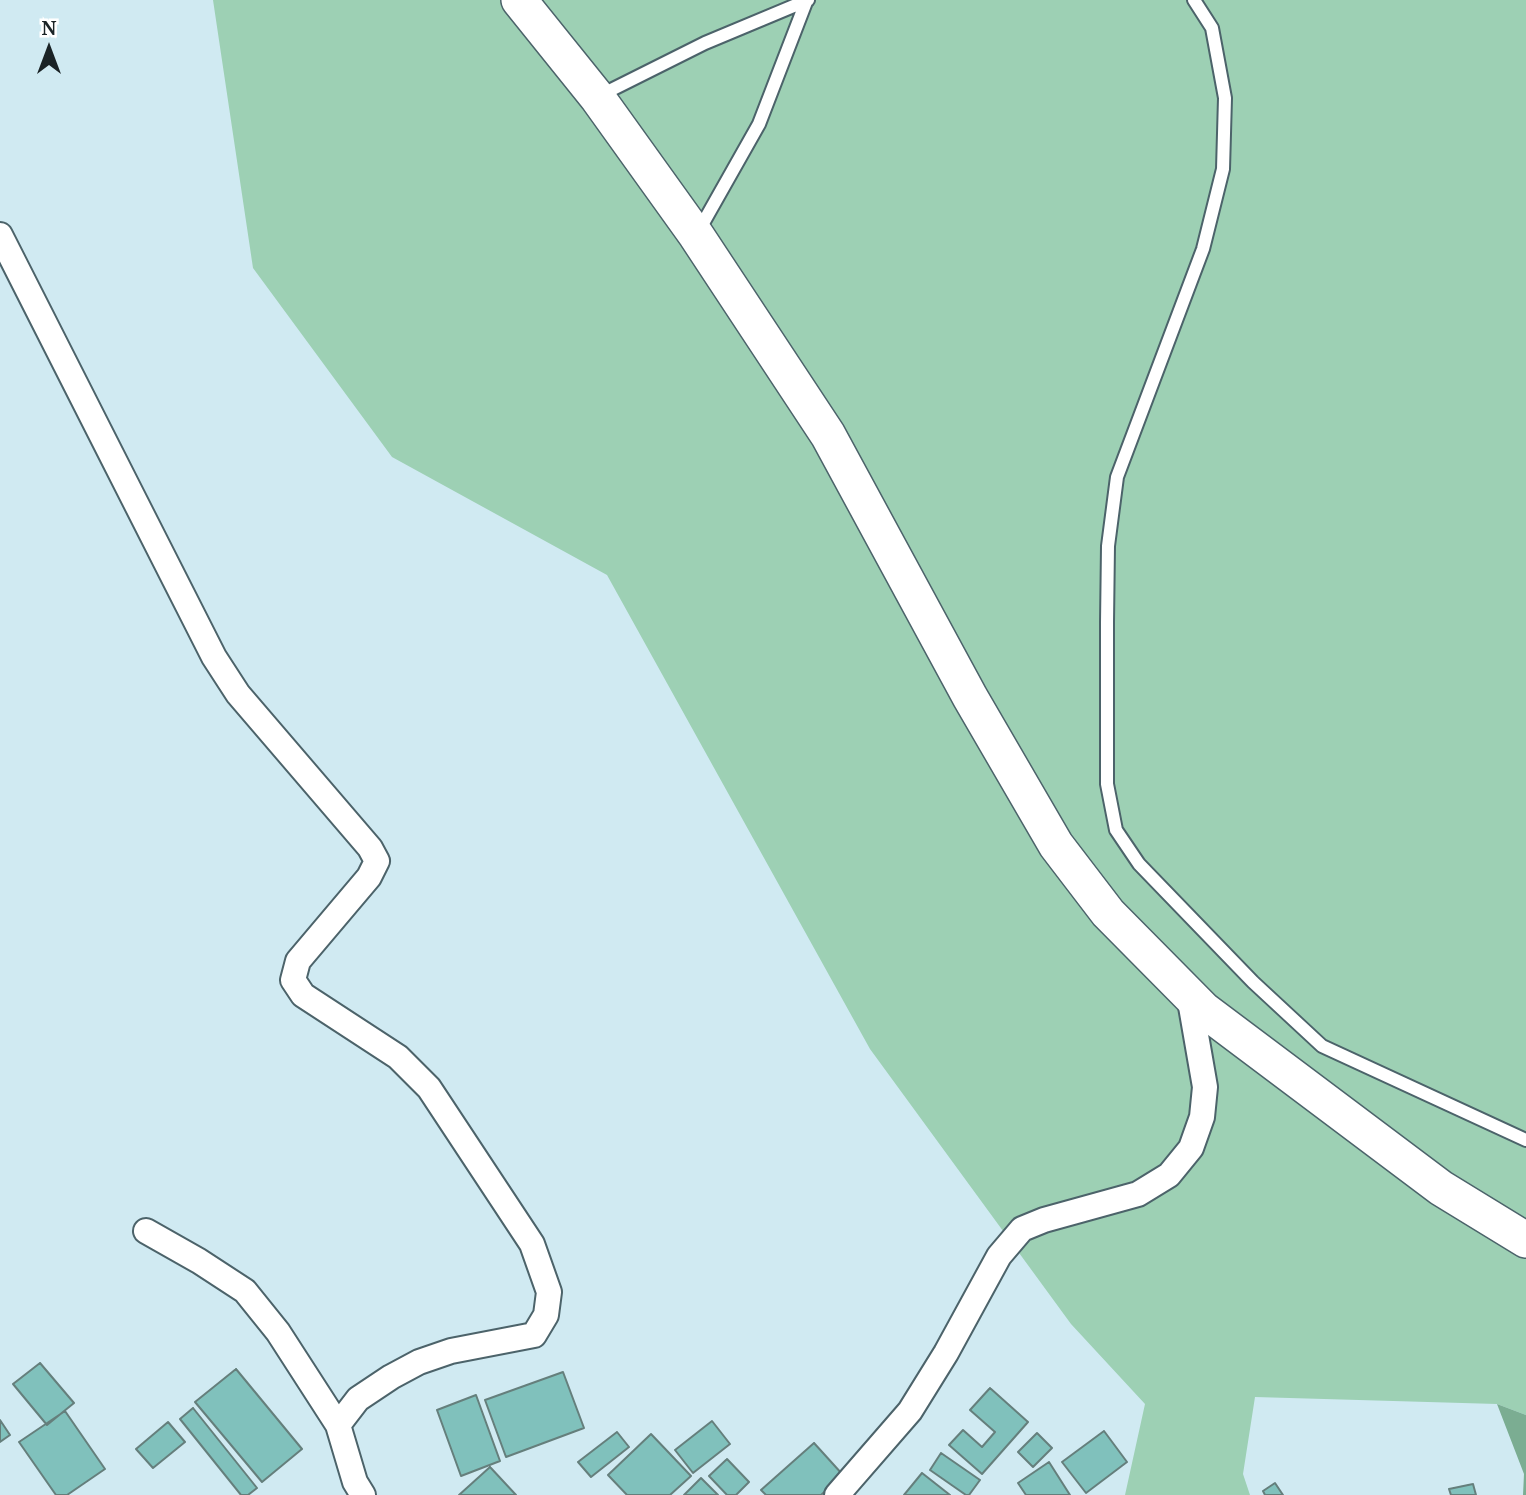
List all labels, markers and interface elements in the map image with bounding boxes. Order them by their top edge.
north arrow [14,14,84,84]
text: N [42,15,56,41]

